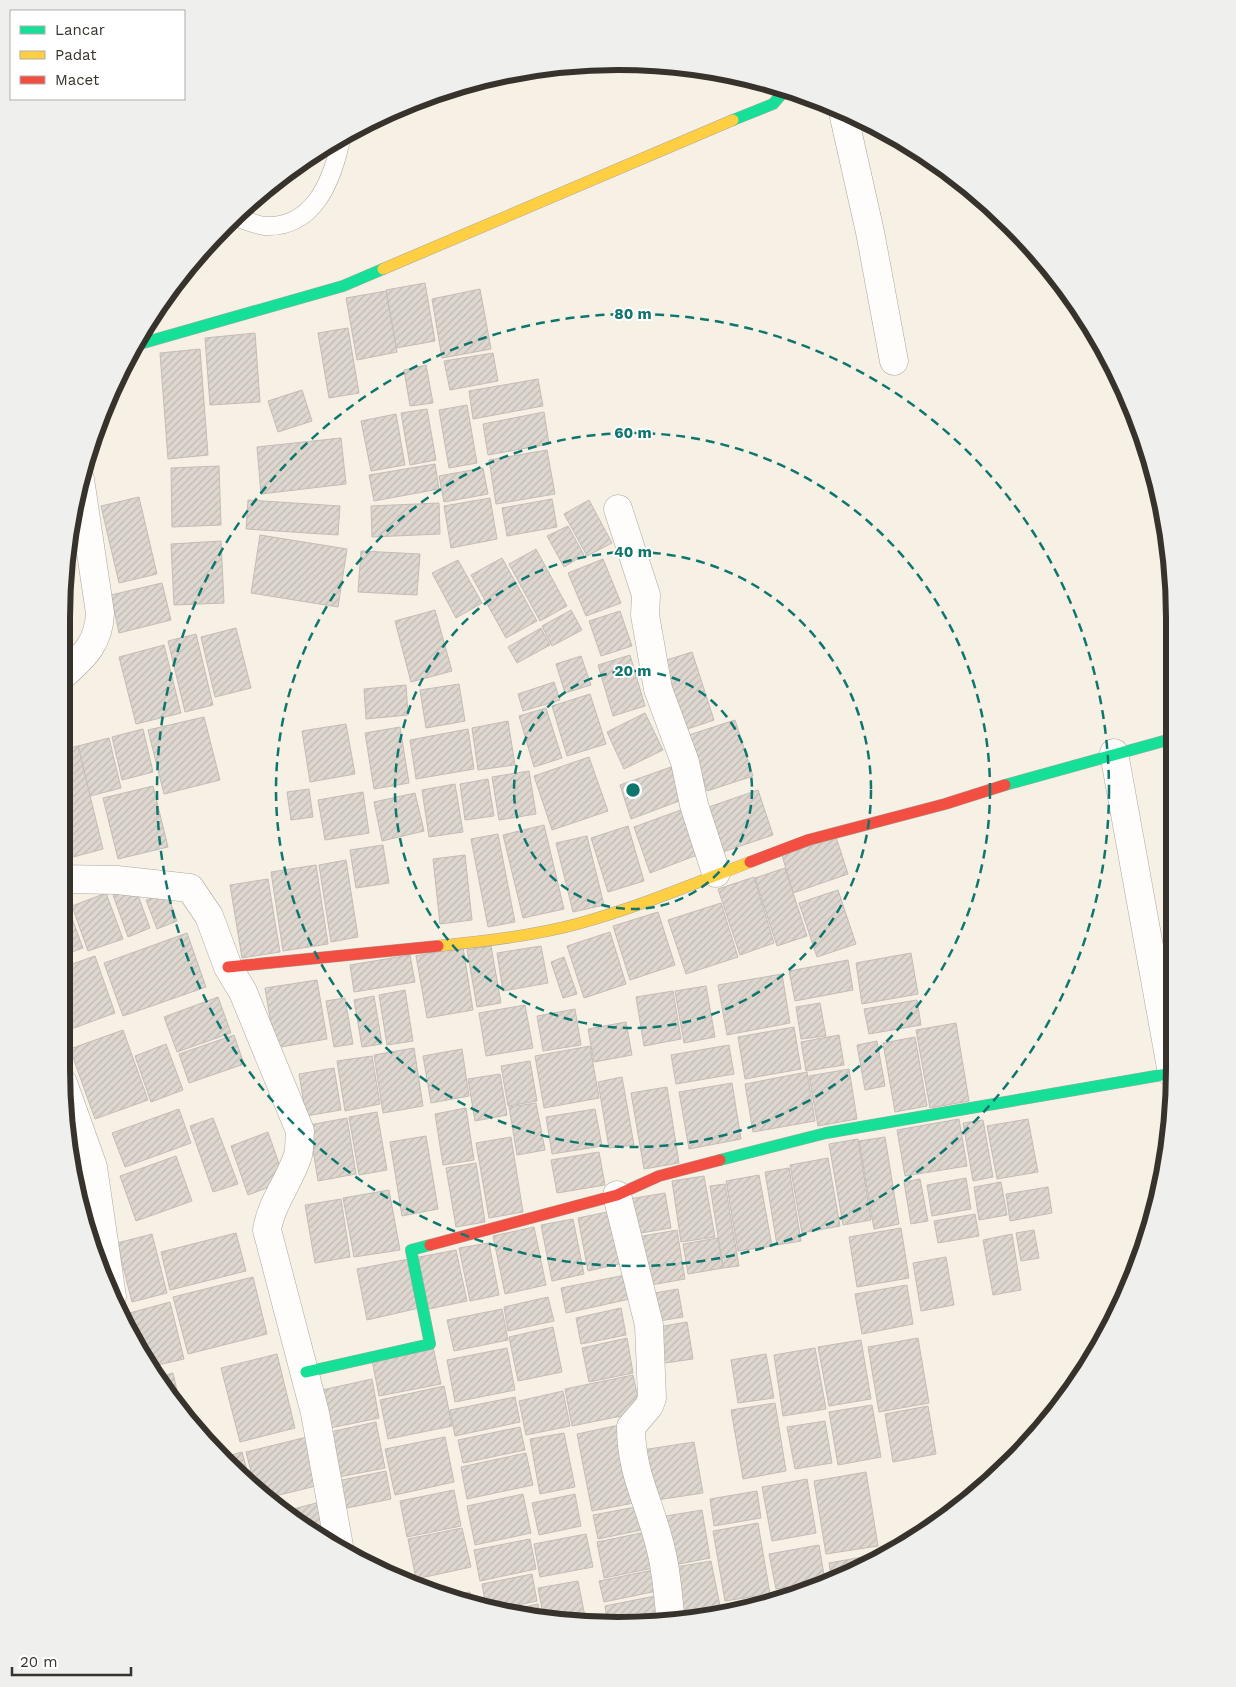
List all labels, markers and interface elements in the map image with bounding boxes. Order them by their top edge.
legend [10,10,185,100]
text: Lancar [55,21,105,39]
text: Padat [55,46,97,64]
text: Macet [55,71,100,89]
text: 80 m [614,305,652,323]
text: 60 m [614,424,652,442]
text: 40 m [614,543,652,561]
text: 20 m [614,662,652,680]
centre of rings [624,781,642,799]
scale bar [12,1644,131,1676]
text: 20 m [20,1653,58,1671]

